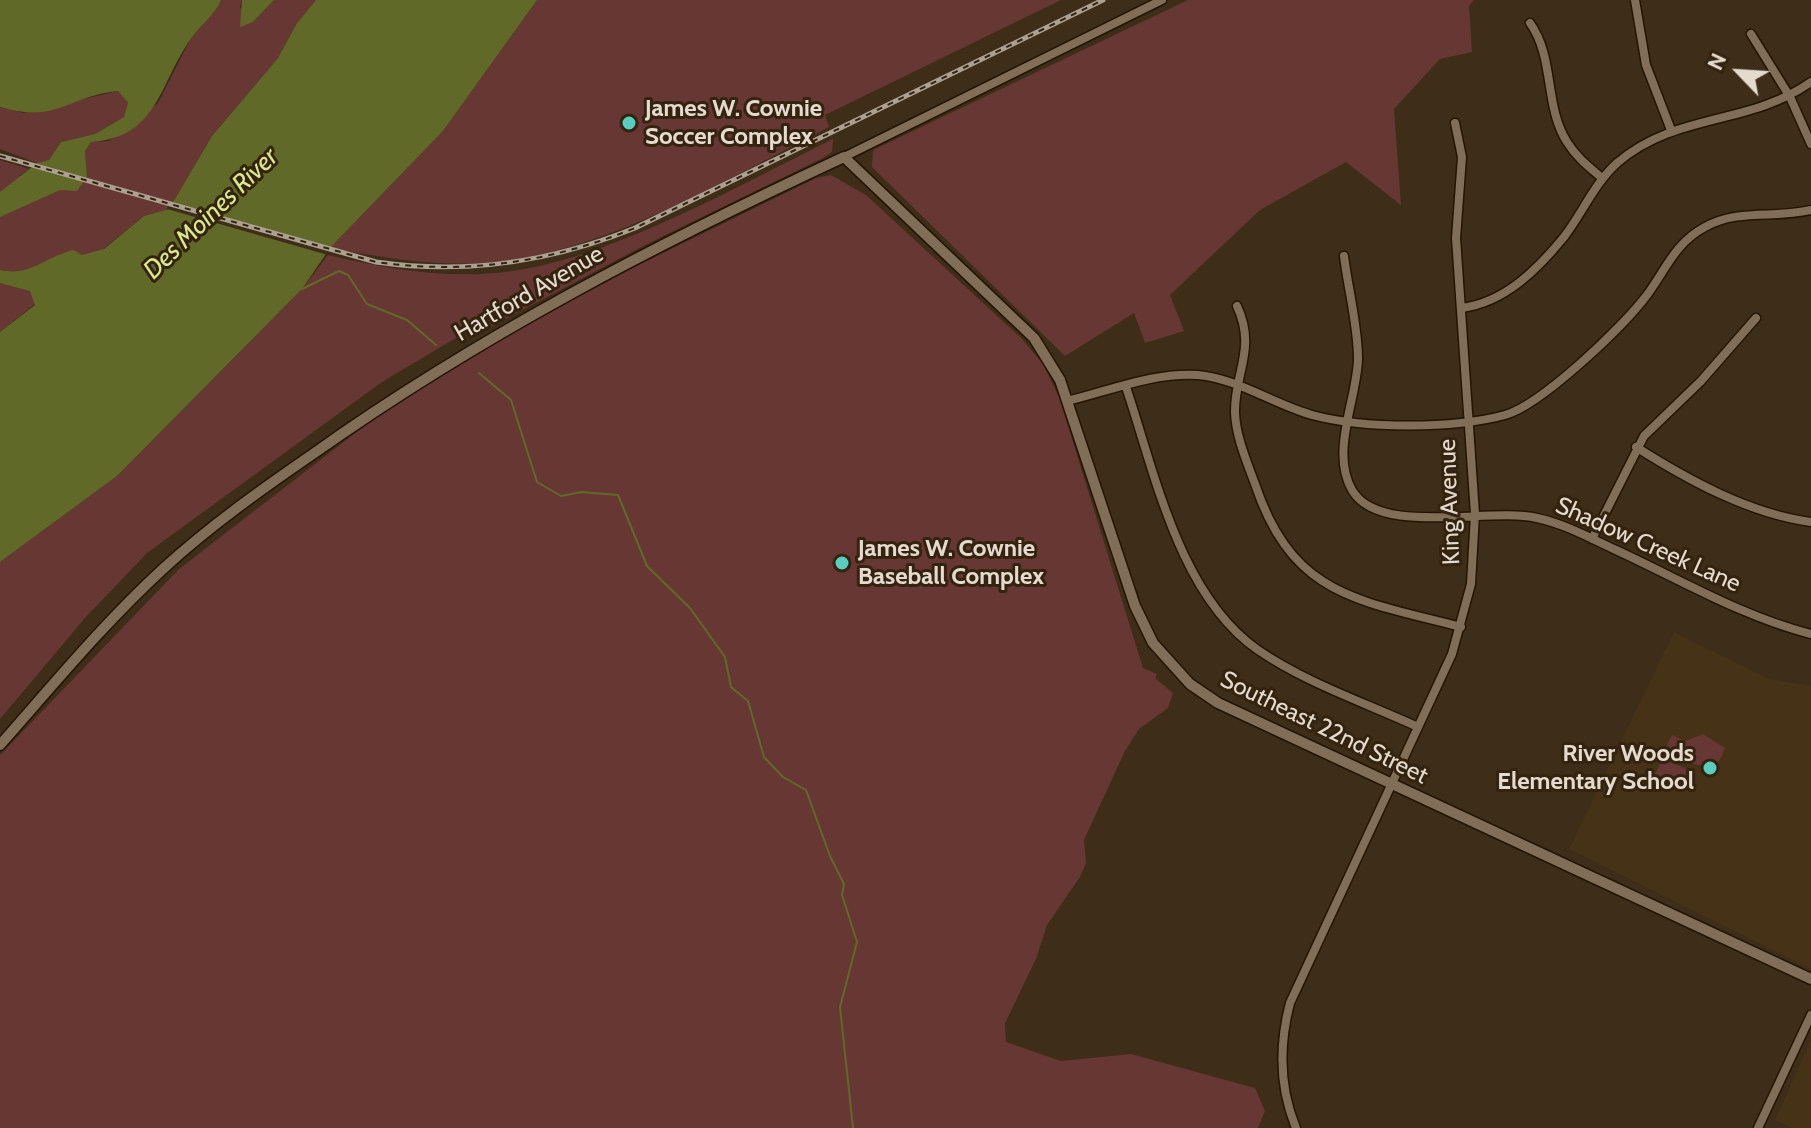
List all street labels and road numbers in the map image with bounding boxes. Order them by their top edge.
street label: Hartford Avenue [450,240,608,348]
street label: King Avenue [1433,438,1467,566]
street label: Shadow Creek Lane [1551,491,1745,599]
street label: Southeast 22nd Street [1216,665,1432,791]

